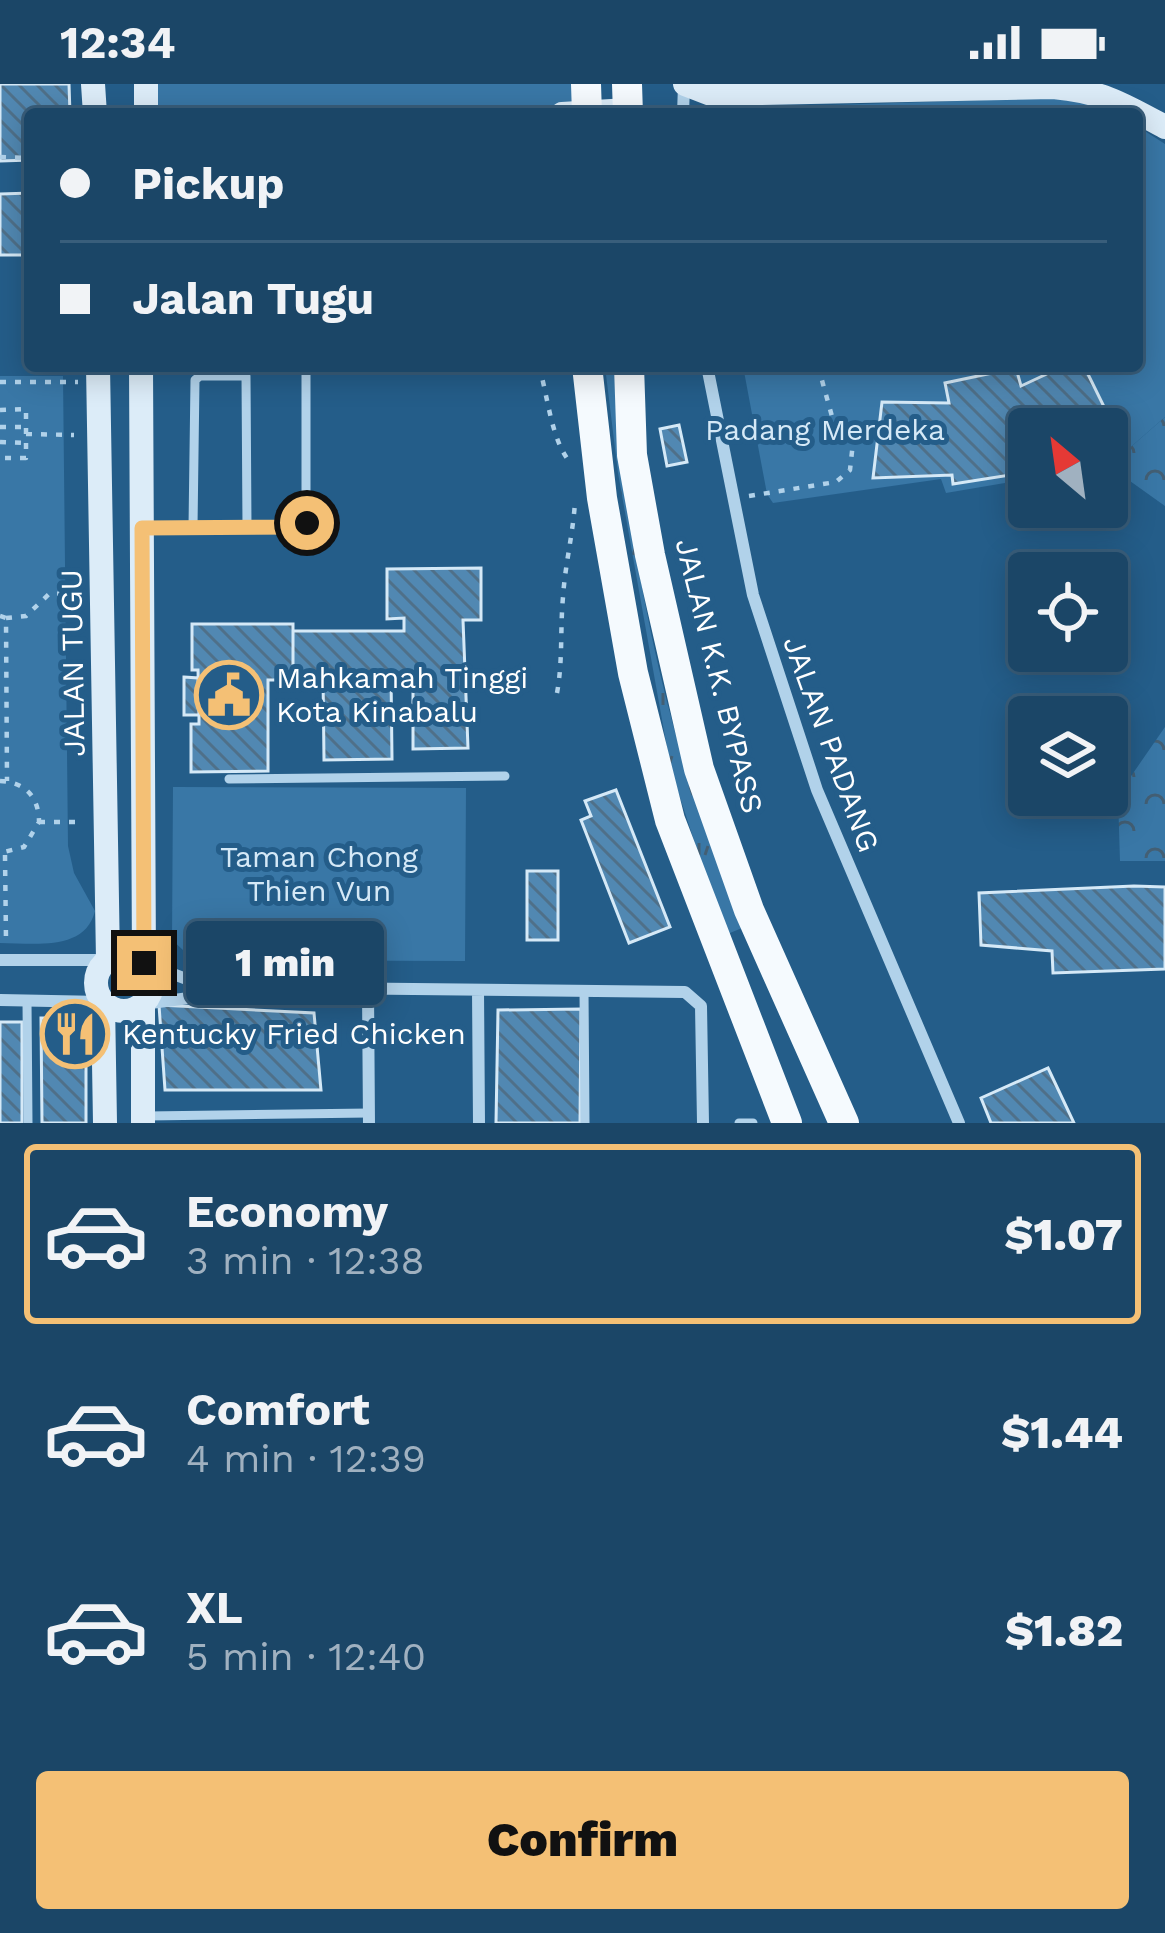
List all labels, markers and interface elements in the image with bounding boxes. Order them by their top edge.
text: 12:34 [60,16,176,69]
text: Pickup [132,157,284,210]
text: Jalan Tugu [132,272,374,325]
north arrow [1008,408,1128,528]
map controls [1008,408,1128,816]
park label: Padang Merdeka [705,412,945,447]
route start [280,496,334,550]
street label: JALAN K.K. BYPASS [668,535,771,817]
button: locate [1008,552,1128,672]
street label: JALAN TUGU [53,569,92,757]
street label: JALAN PADANG [776,631,887,857]
public building icon: Mahkamah Tinggi Kota Kinabalu [194,660,264,730]
place label: Mahkamah Tinggi Kota Kinabalu [276,660,528,729]
button: layers [1008,696,1128,816]
park label: Taman Chong Thien Vun [220,839,418,908]
callout: 1 min [186,921,384,1005]
route end [117,936,171,990]
text: 1 min [235,940,335,985]
restaurant icon: Kentucky Fried Chicken [40,999,110,1069]
place label: Kentucky Fried Chicken [122,1016,466,1051]
icon: car [42,1180,150,1288]
text: Economy [186,1185,388,1238]
text: $1.07 [1004,1208,1123,1261]
text: 3 min · 12:38 [186,1238,425,1283]
icon: car [42,1378,150,1486]
text: Comfort [186,1383,370,1436]
text: $1.44 [1001,1406,1123,1459]
text: 4 min · 12:39 [186,1436,426,1481]
icon: car [42,1576,150,1684]
text: XL [186,1581,243,1634]
text: $1.82 [1005,1604,1123,1657]
text: 5 min · 12:40 [186,1634,426,1679]
button: Confirm [36,1771,1129,1909]

